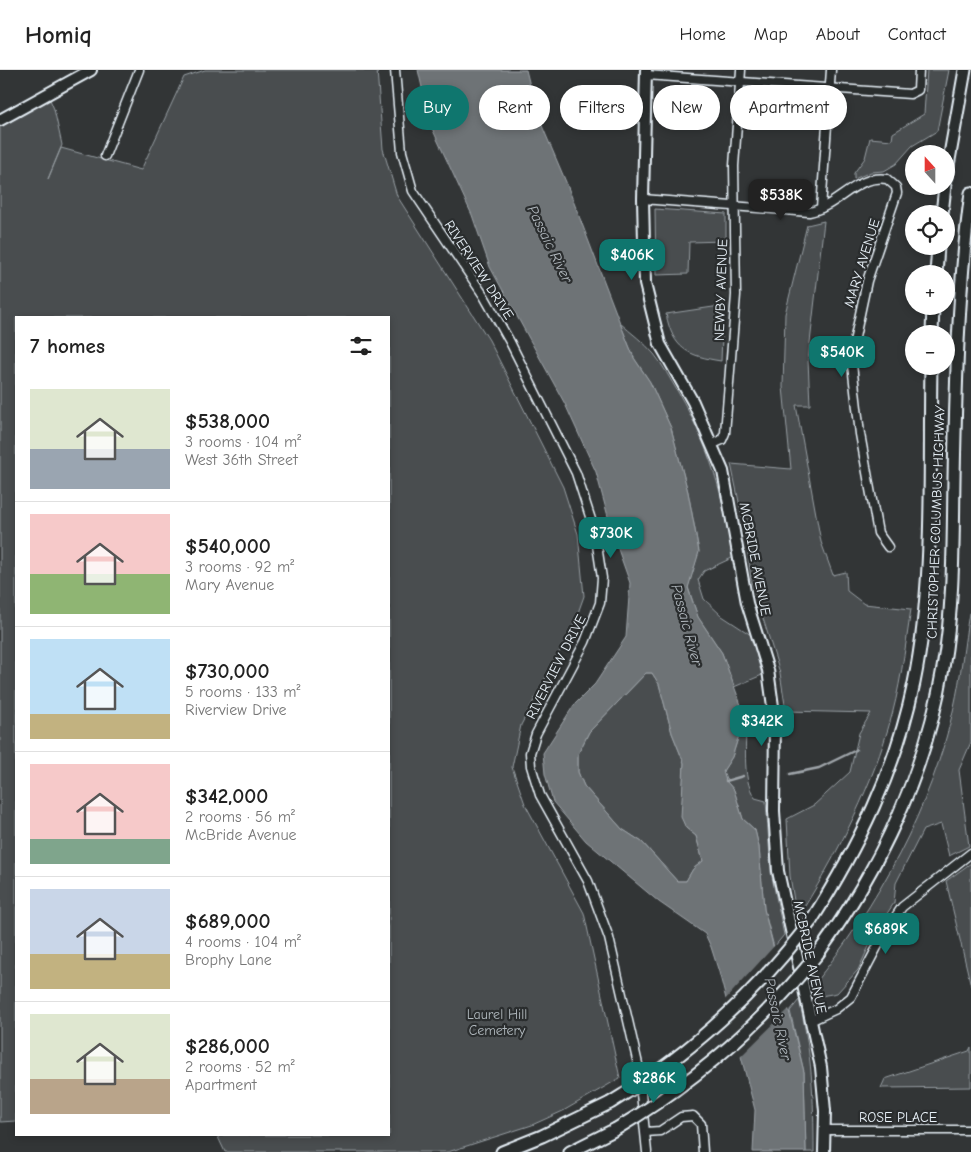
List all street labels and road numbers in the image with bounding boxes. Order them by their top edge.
street label: RIVERVIEW DRIVE [441,217,517,323]
street label: MARY AVENUE [840,217,884,309]
street label: NEWBY AVENUE [711,239,731,341]
street label: CHRISTOPHER COLUMBUS HIGHWAY [923,404,949,639]
street label: MCBRIDE AVENUE [736,501,774,617]
street label: RIVERVIEW DRIVE [522,612,590,722]
street label: MCBRIDE AVENUE [790,899,830,1015]
street label: ROSE PLACE [859,1109,937,1126]

